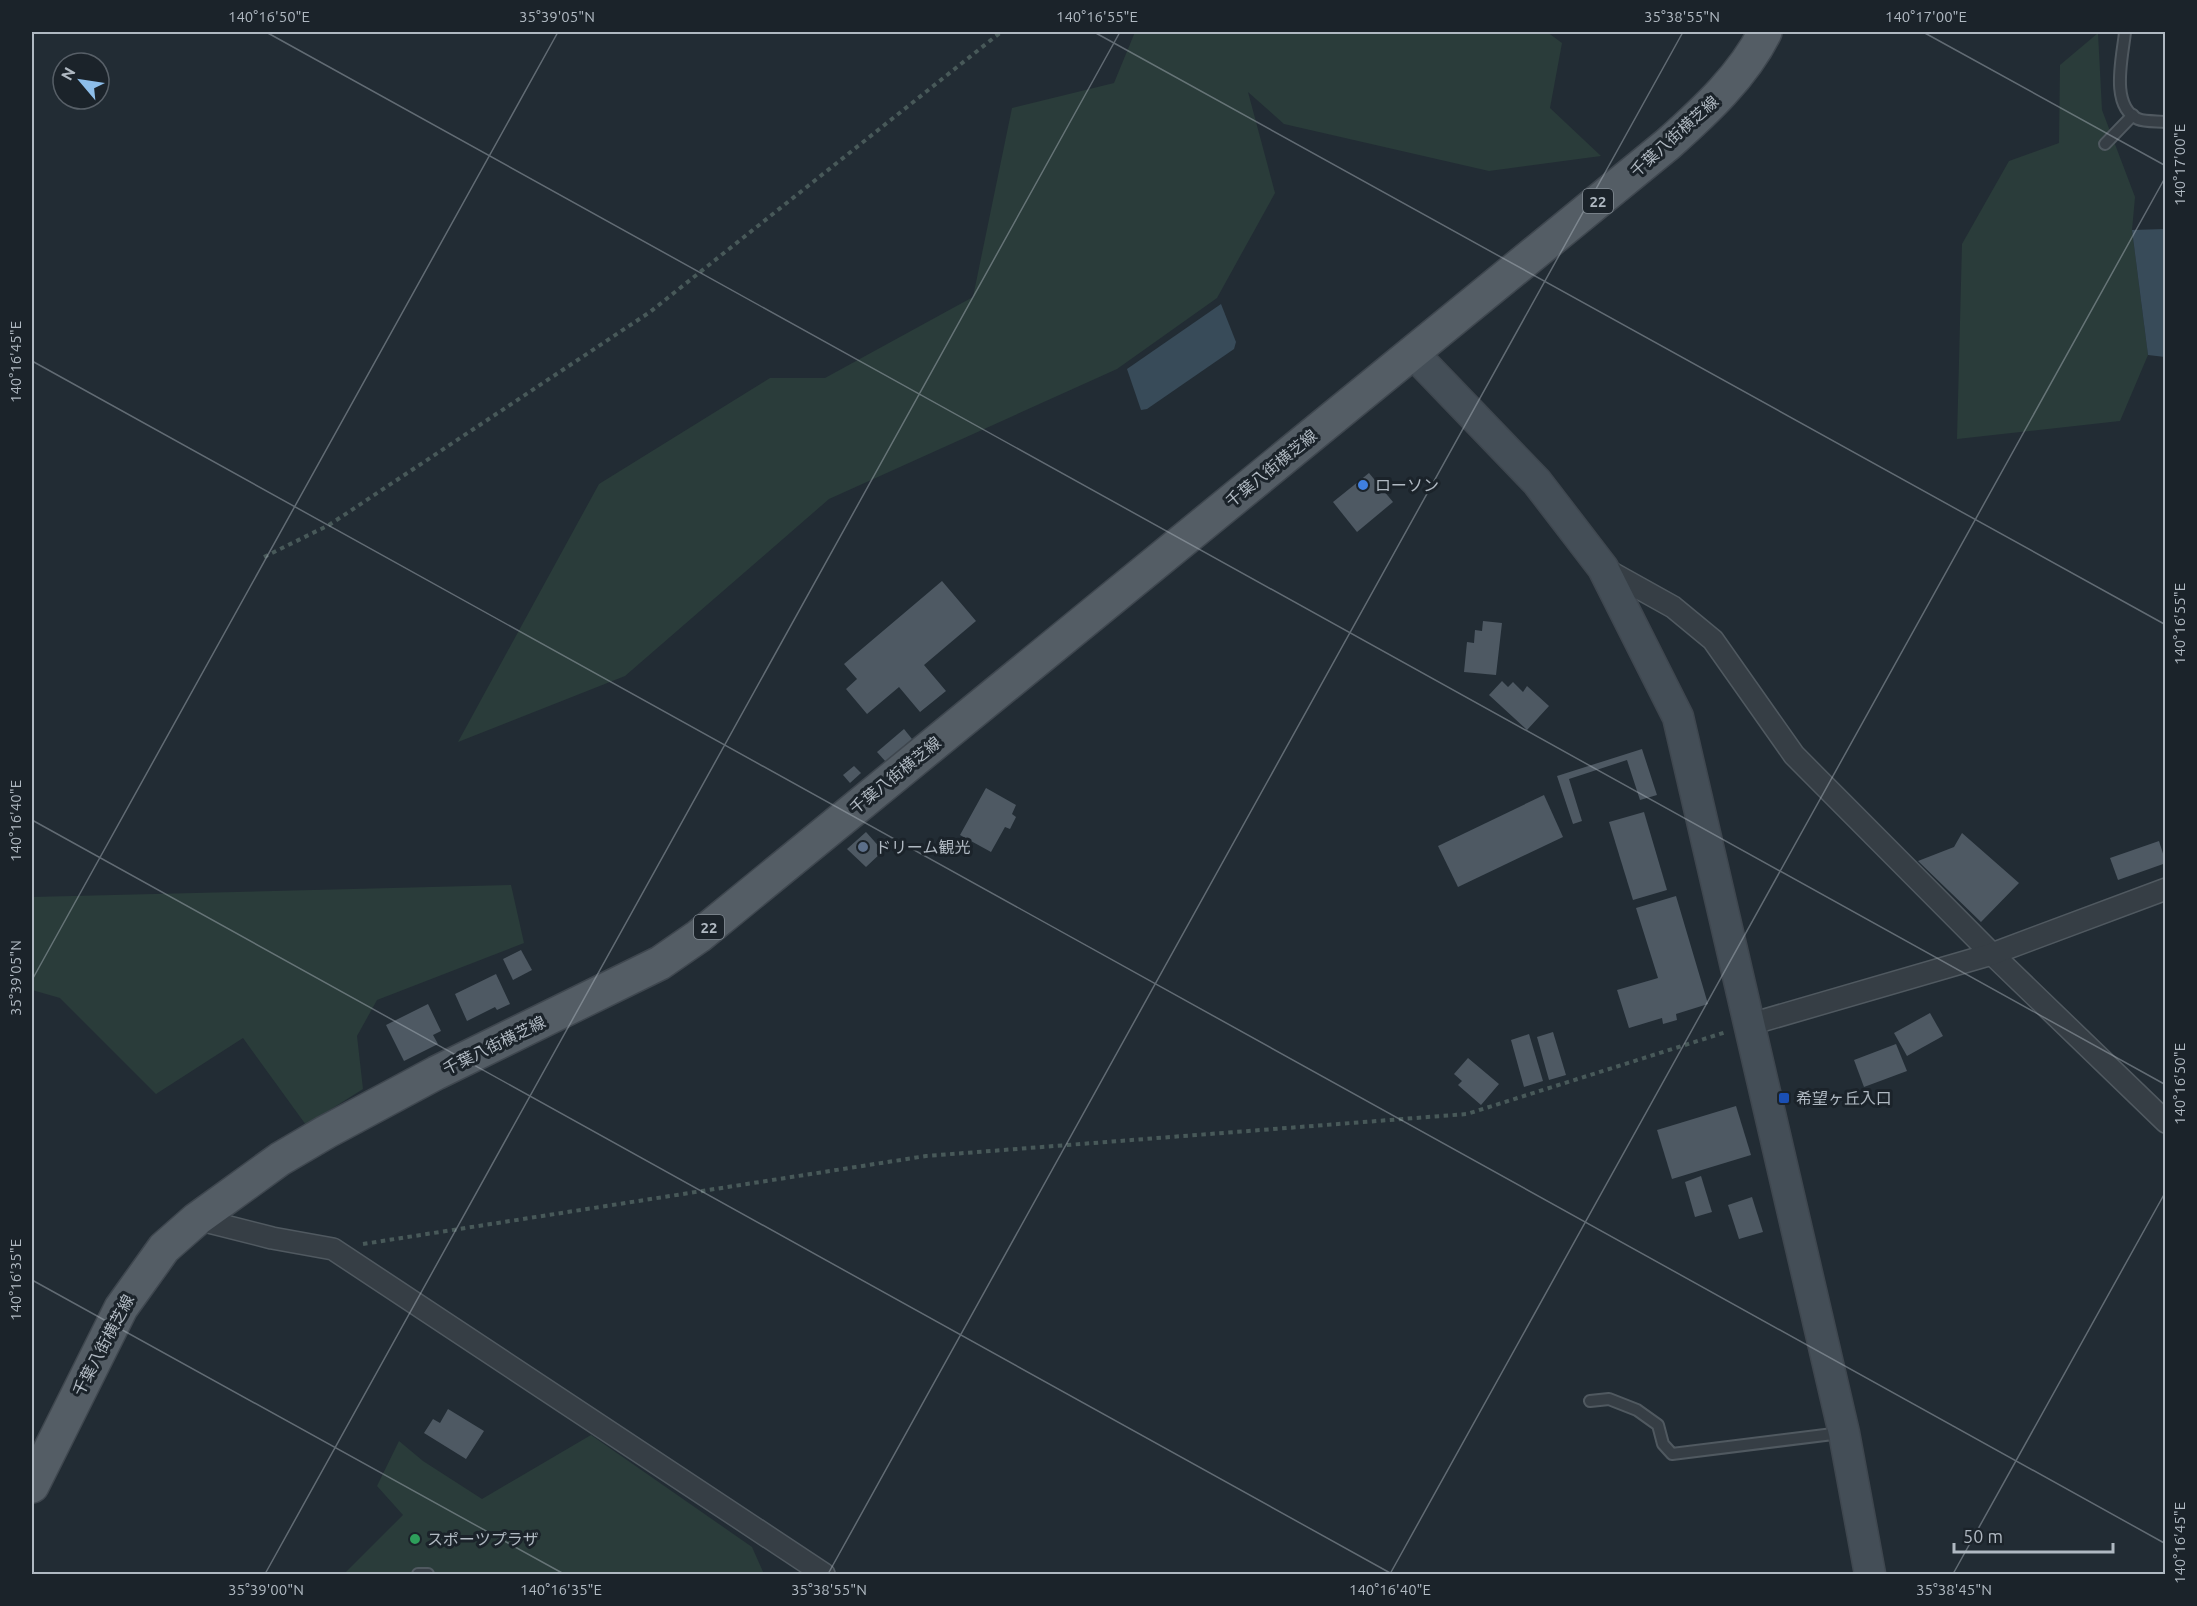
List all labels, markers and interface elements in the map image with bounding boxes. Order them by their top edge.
text: 140°16'50"E [228,8,310,25]
text: 35°39'05"N [519,8,595,25]
text: 140°16'55"E [1056,8,1138,25]
text: 35°38'55"N [1644,8,1720,25]
text: 140°17'00"E [1885,8,1967,25]
north arrow [51,51,111,111]
text: N [57,64,79,83]
street label: 千葉八街横芝線 [1626,92,1722,180]
text: 140°17'00"E [2171,124,2188,206]
road number: 22 [1583,189,1613,213]
text: 140°16'45"E [7,321,24,403]
street label: 千葉八街横芝線 [1222,426,1320,510]
place label: ローソン [1375,476,1439,494]
marker: ローソン [1356,478,1370,492]
text: 140°16'55"E [2171,583,2188,665]
street label: 千葉八街横芝線 [846,733,944,817]
text: 140°16'40"E [7,780,24,862]
place label: ドリーム観光 [875,838,971,856]
marker: ドリーム観光 [856,840,870,854]
road number: 22 [694,915,724,939]
text: 35°39'05"N [7,940,24,1016]
street label: 千葉八街横芝線 [440,1012,548,1078]
text: 140°16'50"E [2171,1043,2188,1125]
place label: 希望ヶ丘入口 [1796,1089,1892,1107]
marker: 希望ヶ丘入口 [1777,1091,1791,1105]
text: 140°16'35"E [7,1239,24,1321]
street label: 千葉八街横芝線 [69,1291,137,1399]
text: 140°16'45"E [2171,1502,2188,1584]
scale bar [1954,1516,2113,1554]
text: 50 m [1963,1526,2003,1546]
place label: スポーツプラザ [427,1530,539,1548]
marker: スポーツプラザ [408,1532,422,1546]
text: 35°39'00"N [228,1581,304,1598]
text: 140°16'35"E [520,1581,602,1598]
text: 35°38'55"N [791,1581,867,1598]
text: 140°16'40"E [1349,1581,1431,1598]
text: 35°38'45"N [1916,1581,1992,1598]

